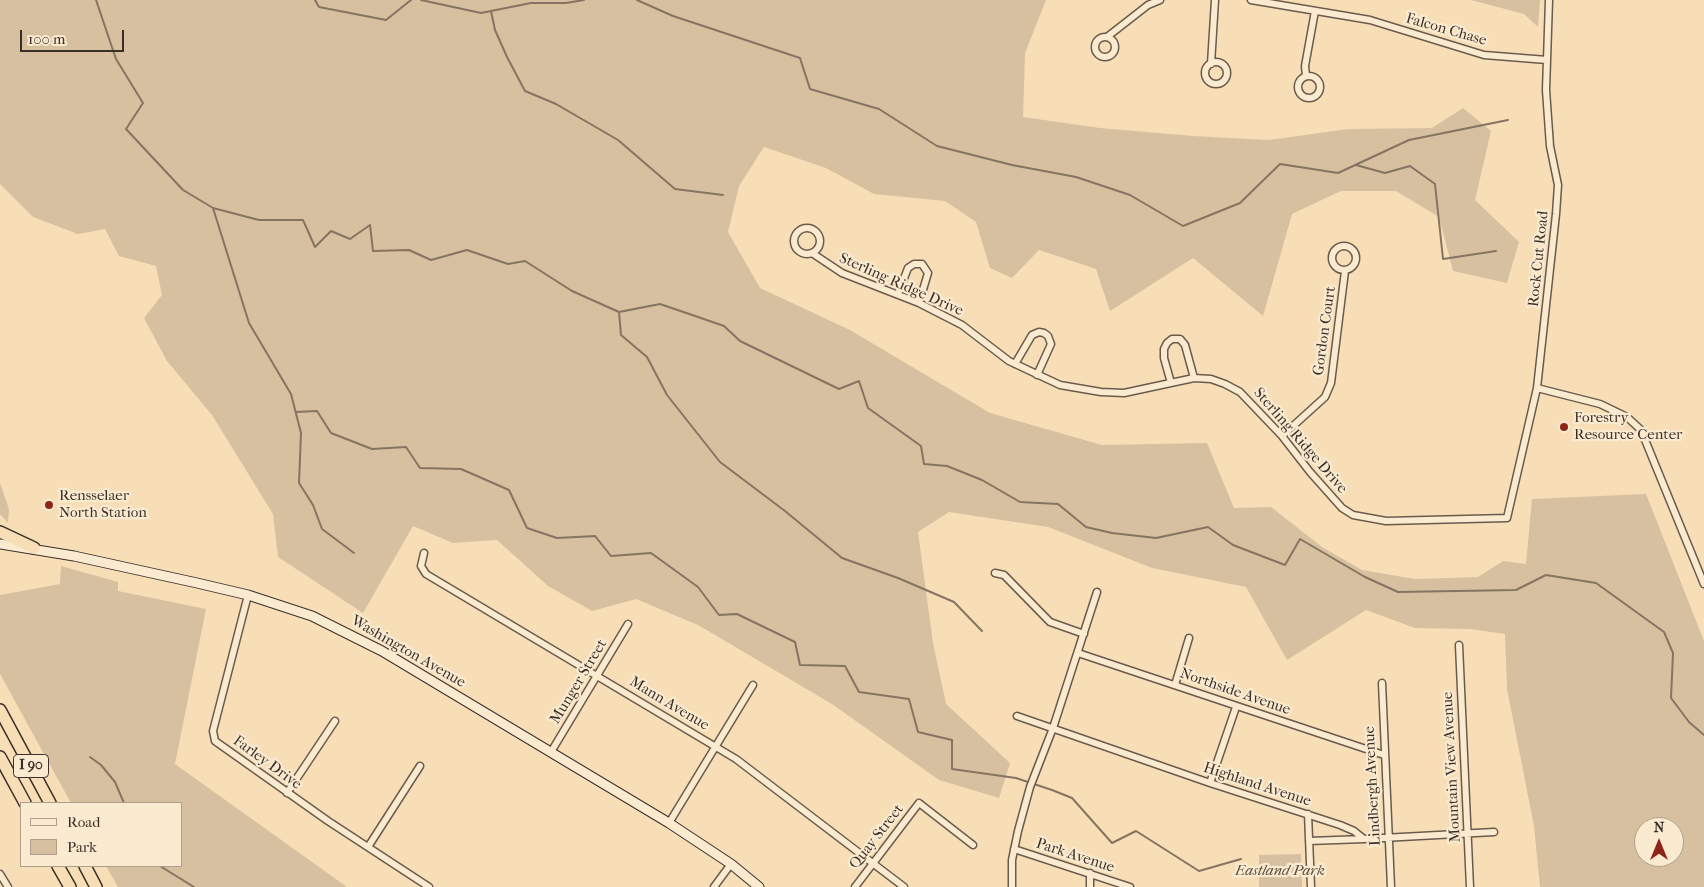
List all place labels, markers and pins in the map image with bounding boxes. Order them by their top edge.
place label: Forestry Resource Center [1574,409,1682,444]
marker: Forestry Resource Center [1558,421,1570,433]
place label: Rensselaer North Station [59,487,147,522]
marker: Rensselaer North Station [43,499,55,511]

